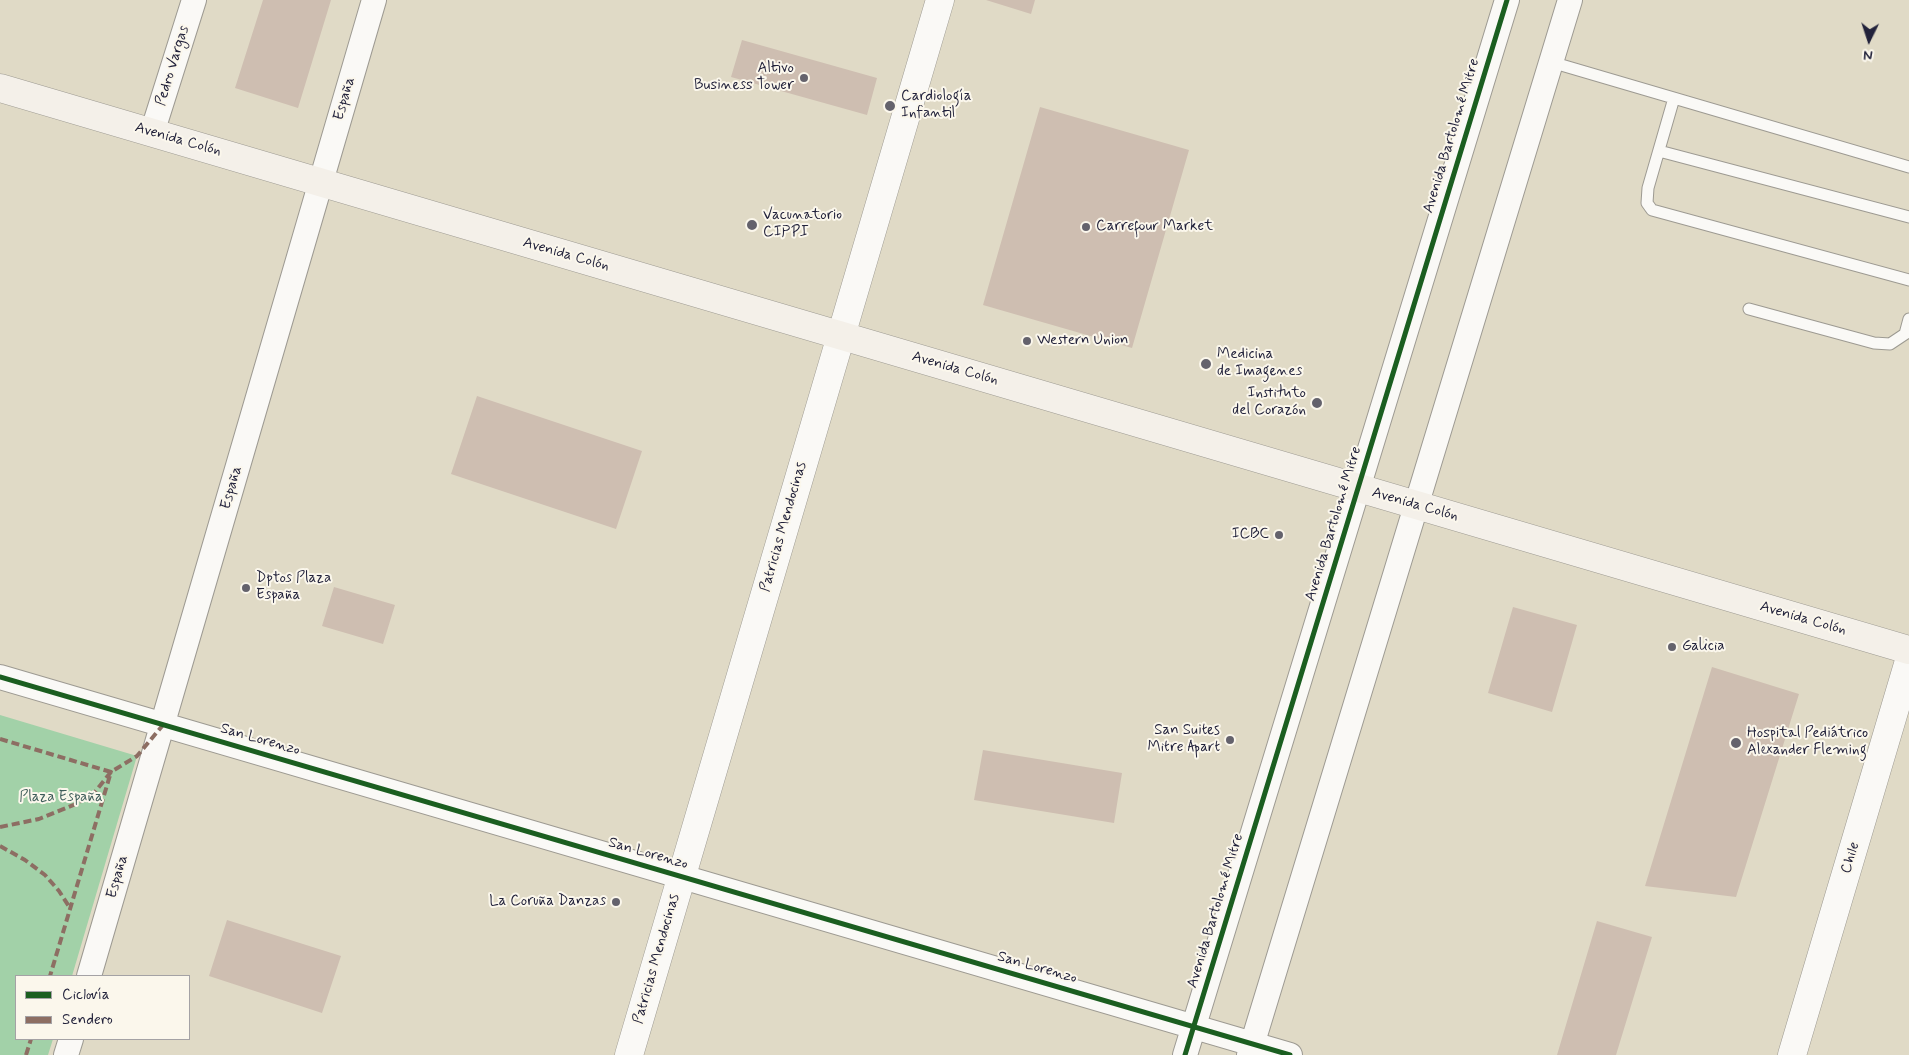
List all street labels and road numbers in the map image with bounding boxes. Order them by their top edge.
street label: Pedro Vargas [152,24,194,108]
street label: Avenida Bartolomé Mitre [1420,57,1484,215]
street label: España [330,75,360,123]
street label: Avenida Colón [133,119,223,161]
street label: Avenida Colón [521,234,611,276]
street label: Avenida Colón [910,348,1000,390]
street label: Avenida Bartolomé Mitre [1302,445,1366,603]
street label: Patricias Mendocinas [757,460,811,594]
street label: España [217,464,247,512]
street label: Avenida Colón [1370,484,1460,526]
street label: Avenida Colón [1758,598,1848,640]
street label: San Lorenzo [218,720,302,760]
street label: Avenida Bartolomé Mitre [1184,832,1248,990]
street label: San Lorenzo [606,834,690,874]
street label: Chile [1838,840,1864,876]
street label: España [103,853,133,901]
street label: Patricias Mendocinas [630,892,684,1026]
street label: San Lorenzo [995,948,1079,988]

